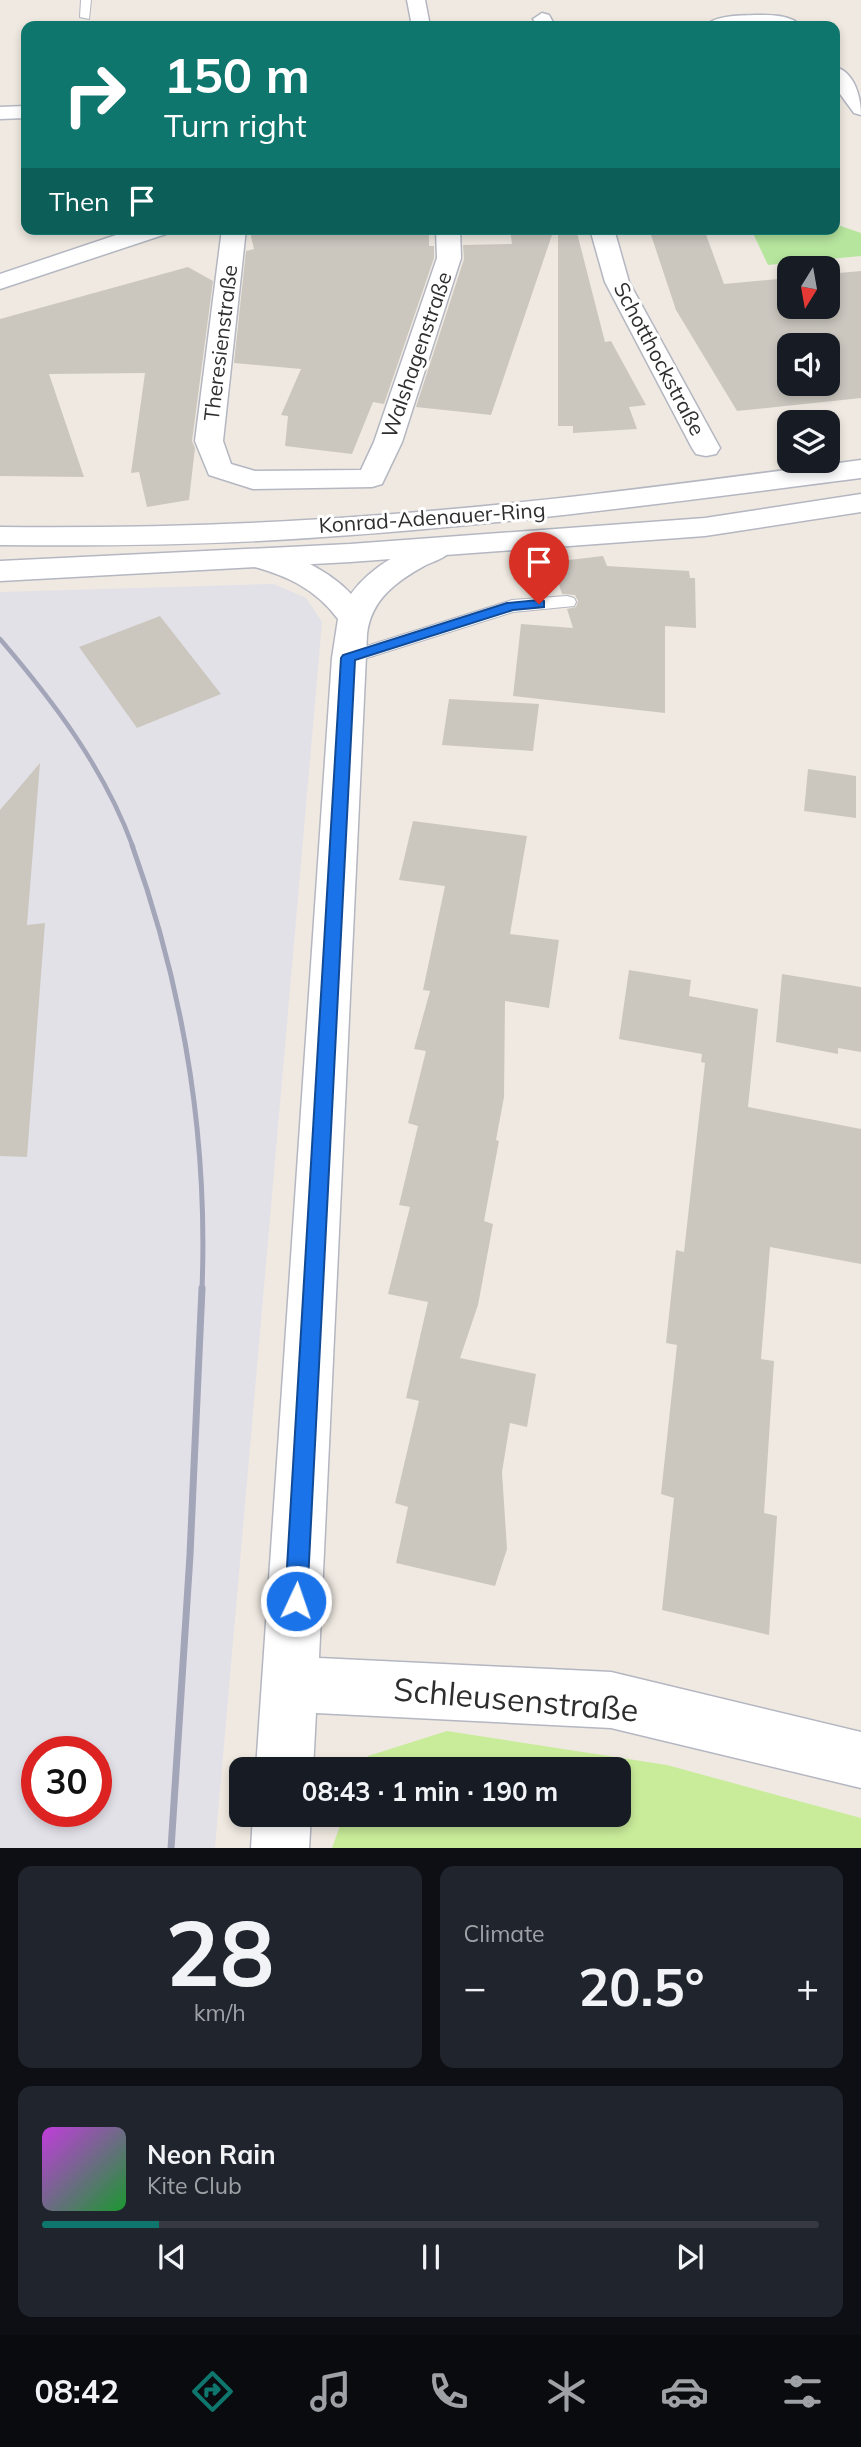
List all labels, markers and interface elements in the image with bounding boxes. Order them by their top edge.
text: 150 m [164,44,310,105]
icon: right [49,49,140,140]
text: Turn right [164,105,307,145]
icon: arrive [123,182,161,220]
text: Then [49,185,109,218]
north arrow [777,256,840,318]
map controls [777,256,840,473]
street label: Theresienstraße [198,263,242,422]
street label: Walshagenstraße [375,268,457,441]
street label: Schotthockstraße [609,277,711,440]
button: sound [777,333,840,396]
button: layers [777,410,840,473]
street label: Konrad-Adenauer-Ring [318,496,546,538]
pin [509,532,569,604]
icon: arrive [520,543,558,581]
position arrow [259,1564,333,1638]
street label: Schleusenstraße [392,1668,640,1730]
speed limit sign: 30 [21,1736,112,1827]
text: 08:43 · 1 min · 190 m [302,1775,558,1808]
text: 28 [165,1895,274,2009]
text: Climate [464,1919,545,1948]
text: 20.5° [578,1954,704,2019]
text: − [464,1963,486,2011]
text: + [796,1963,819,2011]
text: km/h [194,1998,246,2027]
text: Neon Rain [147,2138,276,2171]
text: Kite Club [147,2171,242,2200]
icon: previous [153,2238,191,2276]
icon: pause [412,2238,450,2276]
icon: next [671,2238,709,2276]
icon: directions [188,2367,237,2416]
icon: music [306,2367,355,2416]
icon: phone [424,2367,473,2416]
icon: climate [542,2367,591,2416]
icon: car [660,2367,709,2416]
icon: filters [778,2367,827,2416]
text: 08:42 [34,2371,119,2411]

